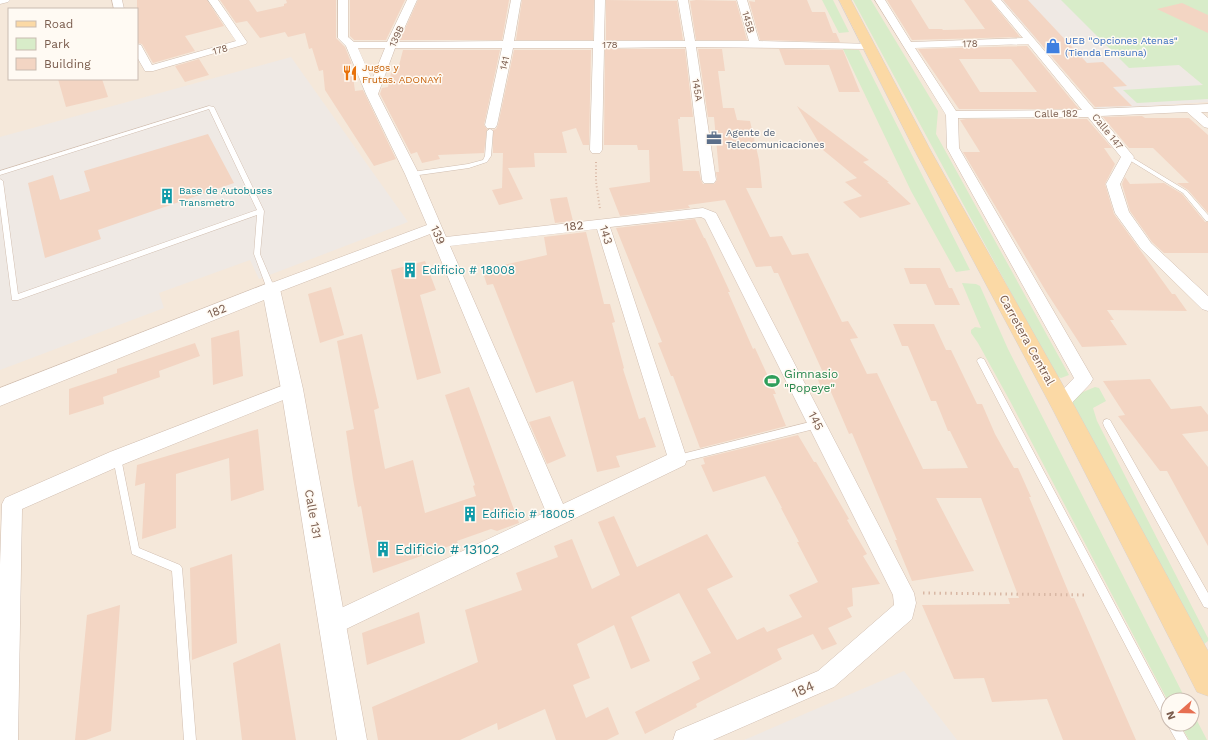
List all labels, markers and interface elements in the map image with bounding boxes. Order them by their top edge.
legend [8,8,138,80]
street label: 145B [740,10,757,34]
text: Road [44,17,73,31]
street label: 139B [387,24,406,49]
place label: UEB "Opciones Atenas" (Tienda Emsuna) [1065,35,1178,58]
text: Park [44,37,70,51]
shop icon: UEB "Opciones Atenas" (Tienda Emsuna) [1044,37,1062,55]
street label: 178 [962,38,978,49]
street label: 178 [602,39,618,50]
street label: 178 [211,42,229,57]
street label: 141 [498,55,511,71]
text: Building [44,57,91,71]
place label: Jugos y Frutas. ADONAYÎ [362,62,443,85]
restaurant icon: Jugos y Frutas. ADONAYÎ [341,64,359,82]
street label: 145A [690,78,705,102]
street label: Calle 182 [1034,108,1078,119]
street label: Calle 147 [1090,111,1126,152]
place label: Agente de Telecomunicaciones [726,127,824,150]
office icon: Agente de Telecomunicaciones [705,129,723,147]
place label: Base de Autobuses Transmetro [179,185,272,208]
building icon: Base de Autobuses Transmetro [158,187,176,205]
street label: 182 [564,218,584,234]
street label: 139 [428,223,448,247]
street label: 143 [597,224,615,246]
building icon: Edificio # 18008 [401,261,419,279]
place label: Edificio # 18008 [422,263,515,277]
street label: Carretera Central [996,292,1058,388]
street label: 182 [206,301,228,321]
place label: Gimnasio "Popeye" [784,367,838,395]
sports icon: Gimnasio "Popeye" [763,372,781,390]
street label: 145 [805,409,827,433]
street label: Calle 131 [302,488,324,540]
building icon: Edificio # 18005 [461,505,479,523]
place label: Edificio # 18005 [482,507,575,521]
building icon: Edificio # 13102 [374,540,392,558]
place label: Edificio # 13102 [395,541,500,557]
street label: 184 [789,677,817,701]
north arrow [1160,692,1200,732]
text: N [1164,709,1179,721]

